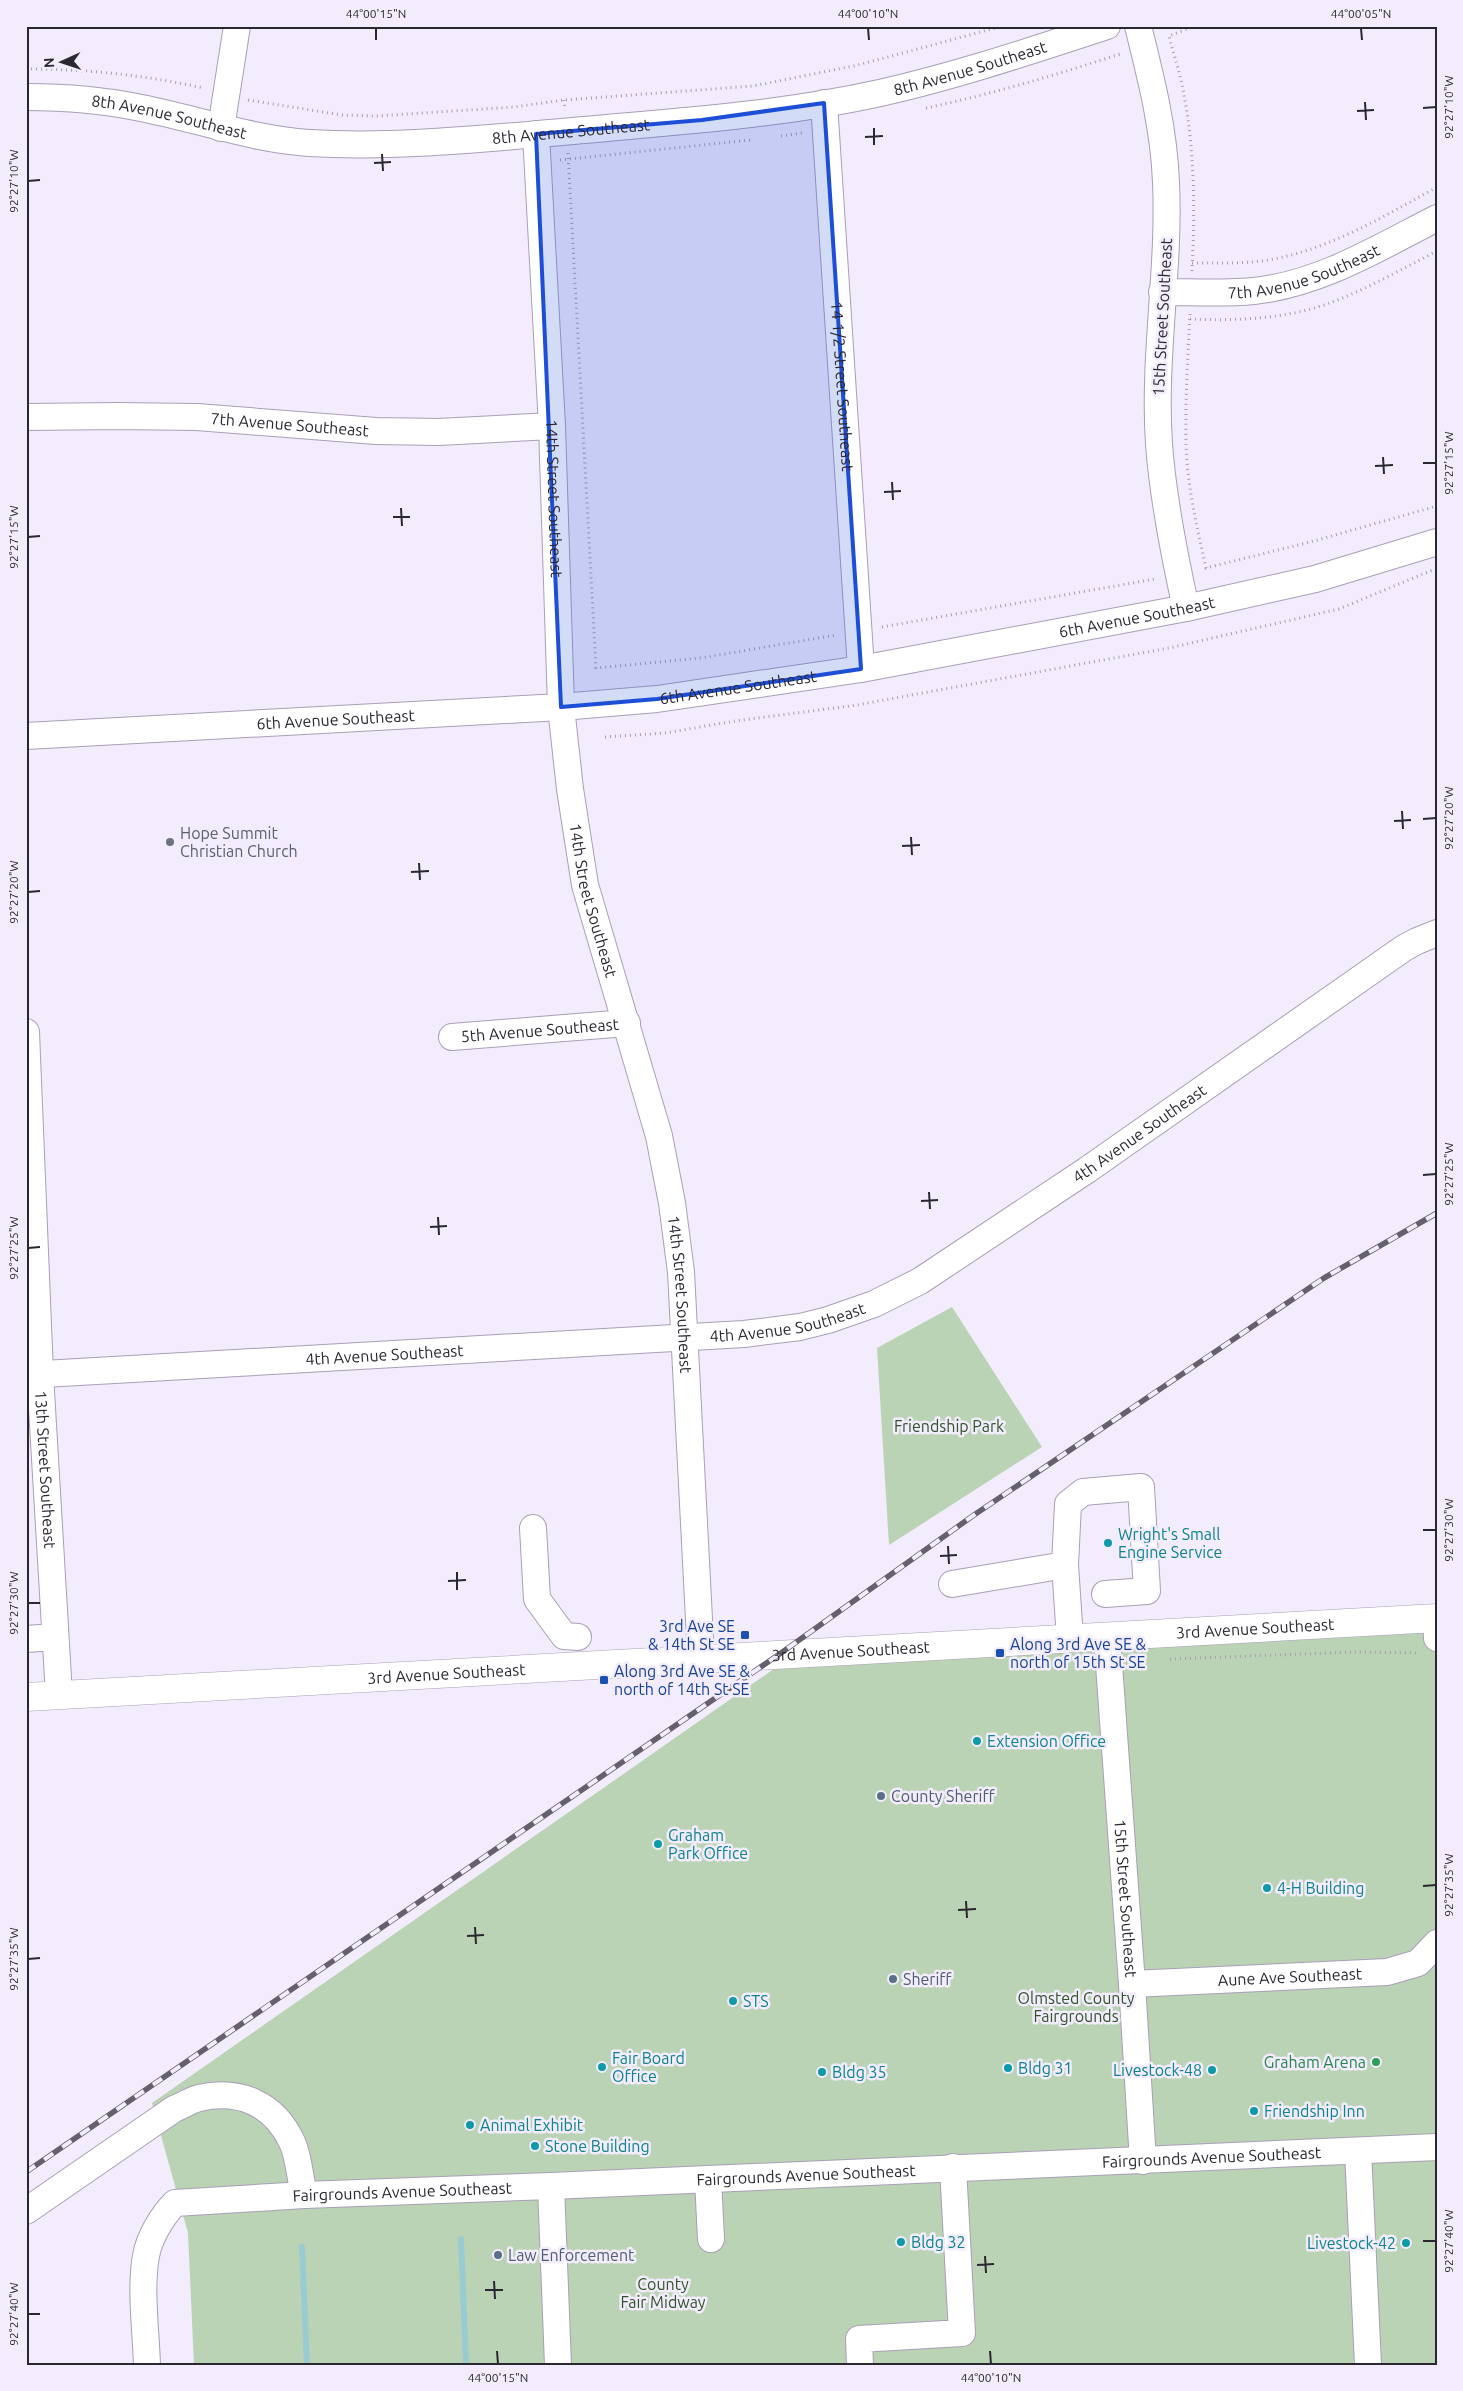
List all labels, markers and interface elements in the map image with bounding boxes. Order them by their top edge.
text: 44°00'15"N [346,7,406,20]
text: 44°00'10"N [838,7,898,20]
text: 44°00'05"N [1331,7,1391,20]
street label: 8th Avenue Southeast [892,37,1049,99]
north arrow [38,38,88,88]
text: N [41,57,57,68]
text: 92°27'10"W [1442,75,1455,139]
street label: 8th Avenue Southeast [91,91,249,142]
street label: 8th Avenue Southeast [491,115,651,147]
text: 92°27'10"W [7,149,20,213]
street label: 15th Street Southeast [1149,237,1175,396]
street label: 7th Avenue Southeast [1227,240,1383,302]
street label: 14 1/2 Street Southeast [828,301,857,473]
street label: 7th Avenue Southeast [210,409,370,439]
street label: 14th Street Southeast [543,419,566,579]
text: 92°27'15"W [1442,431,1455,495]
text: 92°27'15"W [7,505,20,569]
street label: 6th Avenue Southeast [1057,593,1217,641]
street label: 6th Avenue Southeast [658,667,818,708]
street label: 6th Avenue Southeast [256,706,416,732]
text: 92°27'20"W [1442,786,1455,850]
street label: 14th Street Southeast [566,822,621,980]
place label: Hope Summit Christian Church [180,824,298,860]
marker: Hope Summit Christian Church [164,836,176,848]
text: 92°27'20"W [7,860,20,924]
street label: 5th Avenue Southeast [460,1015,620,1045]
street label: 4th Avenue Southeast [1069,1080,1210,1186]
text: 92°27'25"W [1442,1142,1455,1206]
street label: 14th Street Southeast [665,1214,695,1374]
text: 92°27'25"W [7,1216,20,1280]
street label: 4th Avenue Southeast [709,1299,868,1345]
street label: 4th Avenue Southeast [305,1341,465,1368]
street label: 13th Street Southeast [32,1390,59,1550]
park label: Friendship Park [894,1417,1004,1435]
text: 92°27'30"W [1442,1498,1455,1562]
place label: Wright's Small Engine Service [1118,1525,1222,1561]
marker: Wright's Small Engine Service [1102,1537,1114,1549]
text: 92°27'30"W [7,1571,20,1635]
street label: 3rd Avenue Southeast [1175,1615,1335,1642]
place label: 3rd Ave SE & 14th St SE [648,1617,735,1653]
marker: 3rd Ave SE & 14th St SE [739,1629,751,1641]
place label: Along 3rd Ave SE & north of 15th St SE [1010,1635,1147,1671]
street label: 3rd Avenue Southeast [771,1637,931,1664]
marker: Along 3rd Ave SE & north of 15th St SE [994,1647,1006,1659]
street label: 3rd Avenue Southeast [367,1660,527,1687]
place label: Along 3rd Ave SE & north of 14th St SE [614,1662,751,1698]
marker: Along 3rd Ave SE & north of 14th St SE [598,1674,610,1686]
place label: Extension Office [987,1732,1106,1750]
marker: Extension Office [971,1735,983,1747]
place label: County Sheriff [891,1787,995,1805]
marker: County Sheriff [875,1790,887,1802]
street label: 15th Street Southeast [1111,1819,1141,1979]
place label: Graham Park Office [668,1826,748,1862]
marker: Graham Park Office [652,1838,664,1850]
text: 92°27'35"W [1442,1853,1455,1917]
place label: 4-H Building [1277,1879,1364,1897]
marker: 4-H Building [1261,1882,1273,1894]
text: 92°27'35"W [7,1927,20,1991]
street label: Aune Ave Southeast [1217,1964,1363,1989]
place label: Sheriff [903,1970,952,1988]
marker: Sheriff [887,1973,899,1985]
park label: Olmsted County Fairgrounds [1018,1989,1135,2025]
place label: STS [743,1992,769,2010]
marker: STS [727,1995,739,2007]
place label: Fair Board Office [612,2049,685,2085]
place label: Graham Arena [1264,2053,1366,2071]
marker: Graham Arena [1370,2056,1382,2068]
place label: Bldg 31 [1018,2059,1073,2077]
marker: Fair Board Office [596,2061,608,2073]
place label: Livestock-48 [1113,2061,1202,2079]
marker: Bldg 31 [1002,2062,1014,2074]
place label: Bldg 35 [832,2063,887,2081]
marker: Livestock-48 [1206,2064,1218,2076]
marker: Bldg 35 [816,2066,828,2078]
place label: Friendship Inn [1264,2102,1365,2120]
marker: Friendship Inn [1248,2105,1260,2117]
place label: Animal Exhibit [480,2116,584,2134]
marker: Animal Exhibit [464,2119,476,2131]
place label: Stone Building [545,2137,650,2155]
marker: Stone Building [529,2140,541,2152]
street label: Fairgrounds Avenue Southeast [1102,2143,1322,2171]
street label: Fairgrounds Avenue Southeast [696,2161,917,2189]
street label: Fairgrounds Avenue Southeast [292,2178,513,2205]
text: 92°27'40"W [1442,2209,1455,2273]
place label: Bldg 32 [911,2233,966,2251]
place label: Livestock-42 [1307,2234,1396,2252]
marker: Bldg 32 [895,2236,907,2248]
marker: Livestock-42 [1400,2237,1412,2249]
place label: Law Enforcement [508,2246,635,2264]
marker: Law Enforcement [492,2249,504,2261]
park label: County Fair Midway [620,2275,706,2311]
text: 92°27'40"W [7,2282,20,2346]
text: 44°00'15"N [468,2371,528,2384]
text: 44°00'10"N [961,2371,1021,2384]

